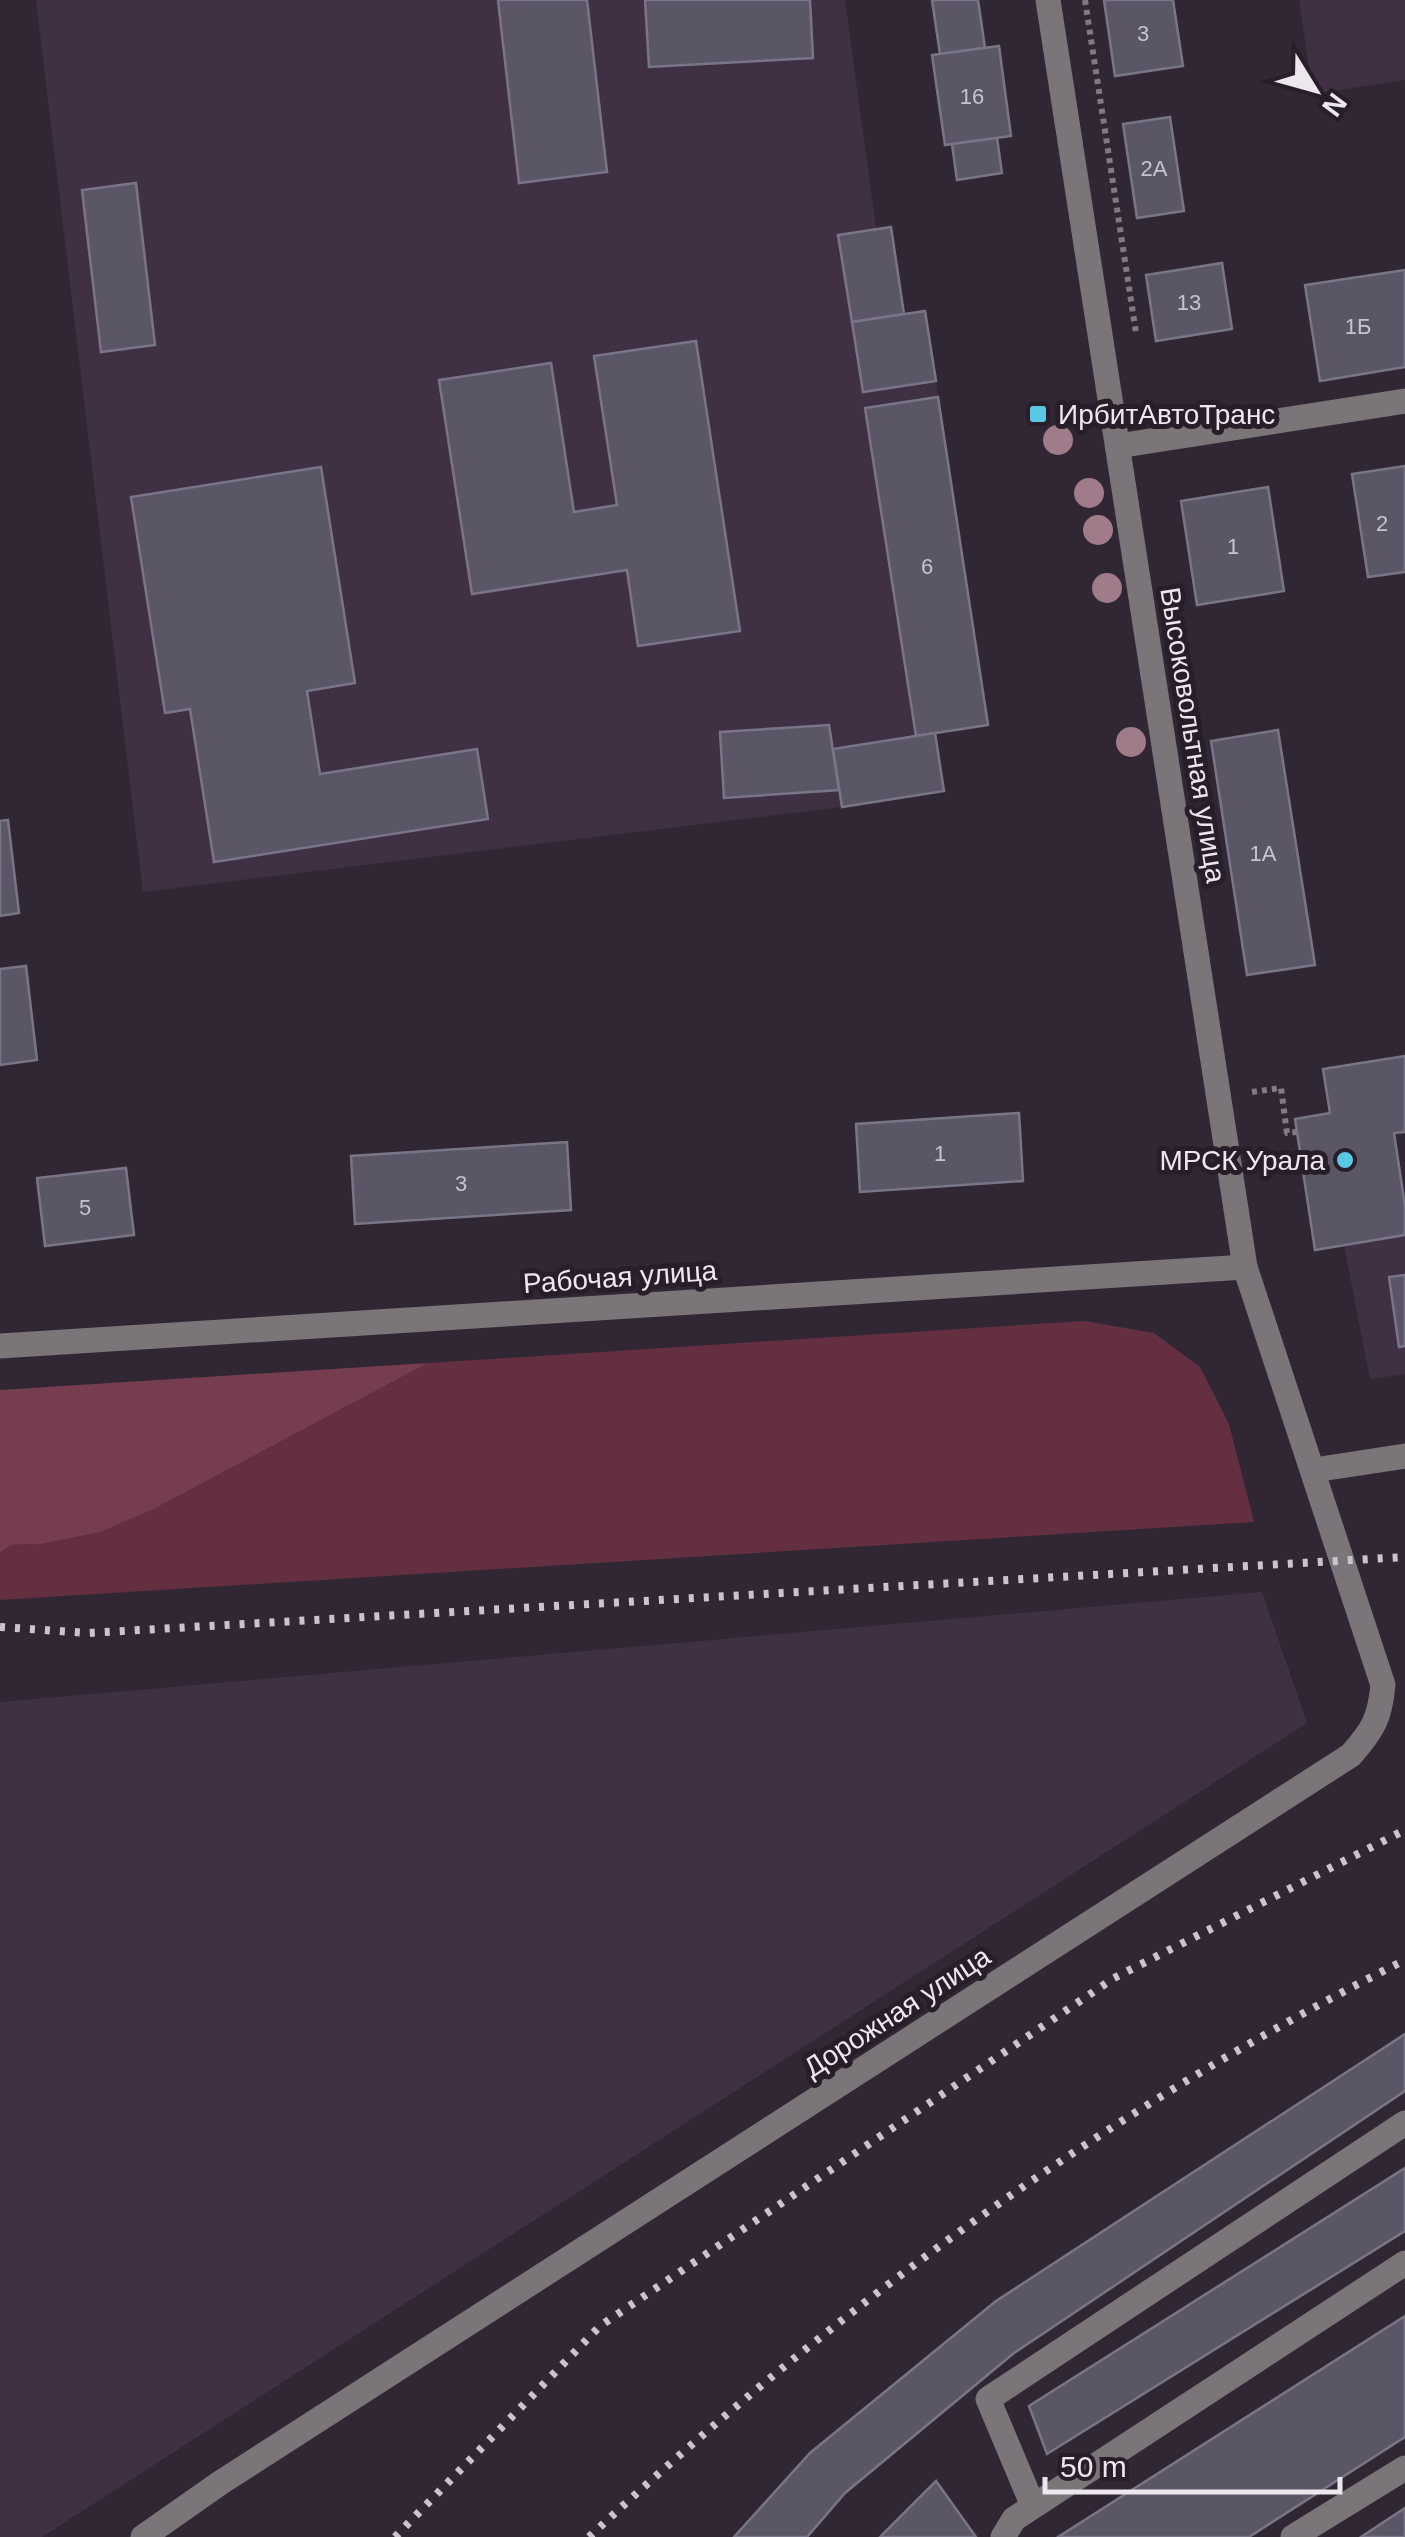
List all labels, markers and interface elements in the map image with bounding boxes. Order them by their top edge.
house number: 3 [1137,21,1149,46]
north arrow [1265,40,1365,140]
house number: 16 [960,84,984,109]
text: N [1316,87,1353,122]
house number: 2А [1141,156,1168,181]
house number: 13 [1177,290,1201,315]
house number: 1Б [1345,314,1371,339]
place label: ИрбитАвтоТранс [1058,399,1275,430]
marker: ИрбитАвтоТранс [1027,403,1049,425]
house number: 2 [1376,511,1388,536]
house number: 1 [1227,534,1239,559]
house number: 6 [921,554,933,579]
street label: Высоковольтная улица [1154,585,1232,885]
house number: 1А [1250,841,1277,866]
house number: 1 [934,1141,946,1166]
place label: МРСК Урала [1159,1145,1325,1176]
marker: МРСК Урала [1334,1149,1356,1171]
house number: 3 [455,1171,467,1196]
house number: 5 [79,1195,91,1220]
street label: Рабочая улица [522,1255,718,1299]
street label: Дорожная улица [798,1940,996,2084]
scale bar [1045,2432,1340,2494]
text: 50 m [1060,2450,1127,2483]

